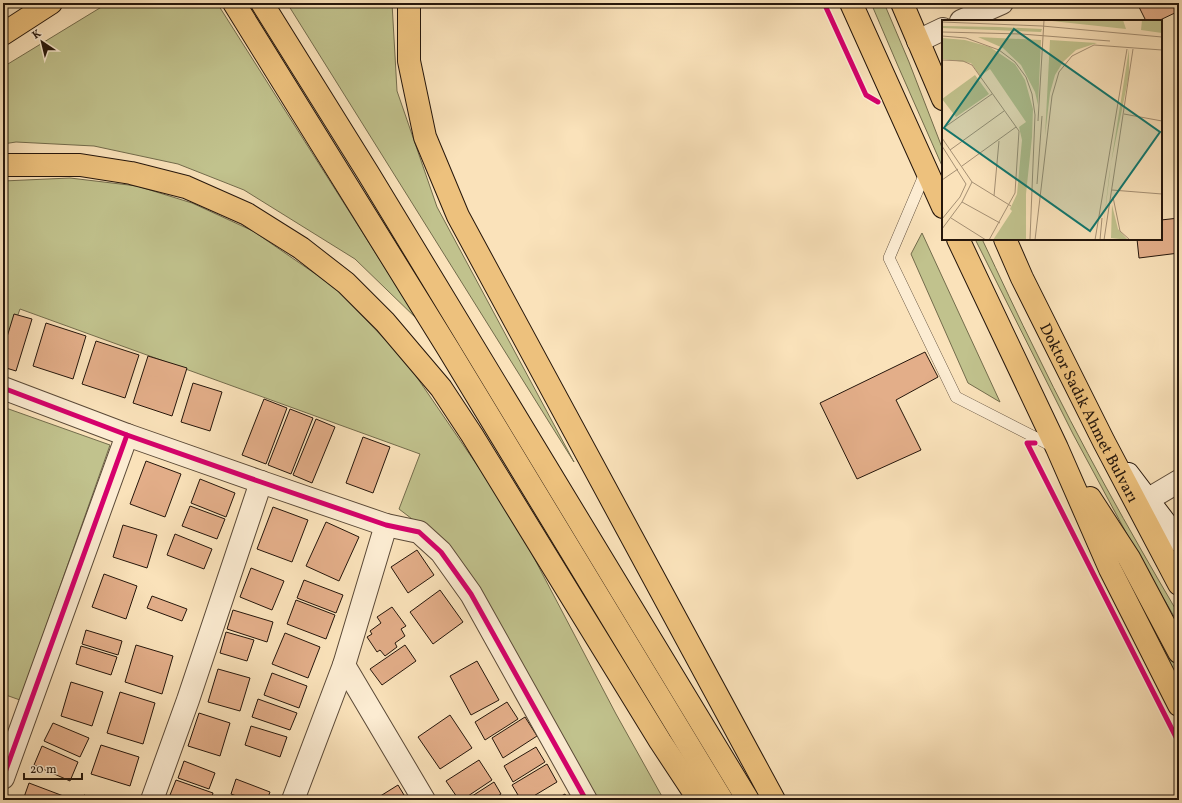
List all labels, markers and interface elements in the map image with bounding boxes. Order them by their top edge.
inset map [942,20,1162,240]
north arrow [22,22,62,62]
text: K [30,27,45,43]
street label: Doktor Sadık Ahmet Bulvarı [1033,320,1143,507]
scale bar [24,755,82,781]
text: 20 m [30,762,57,778]

